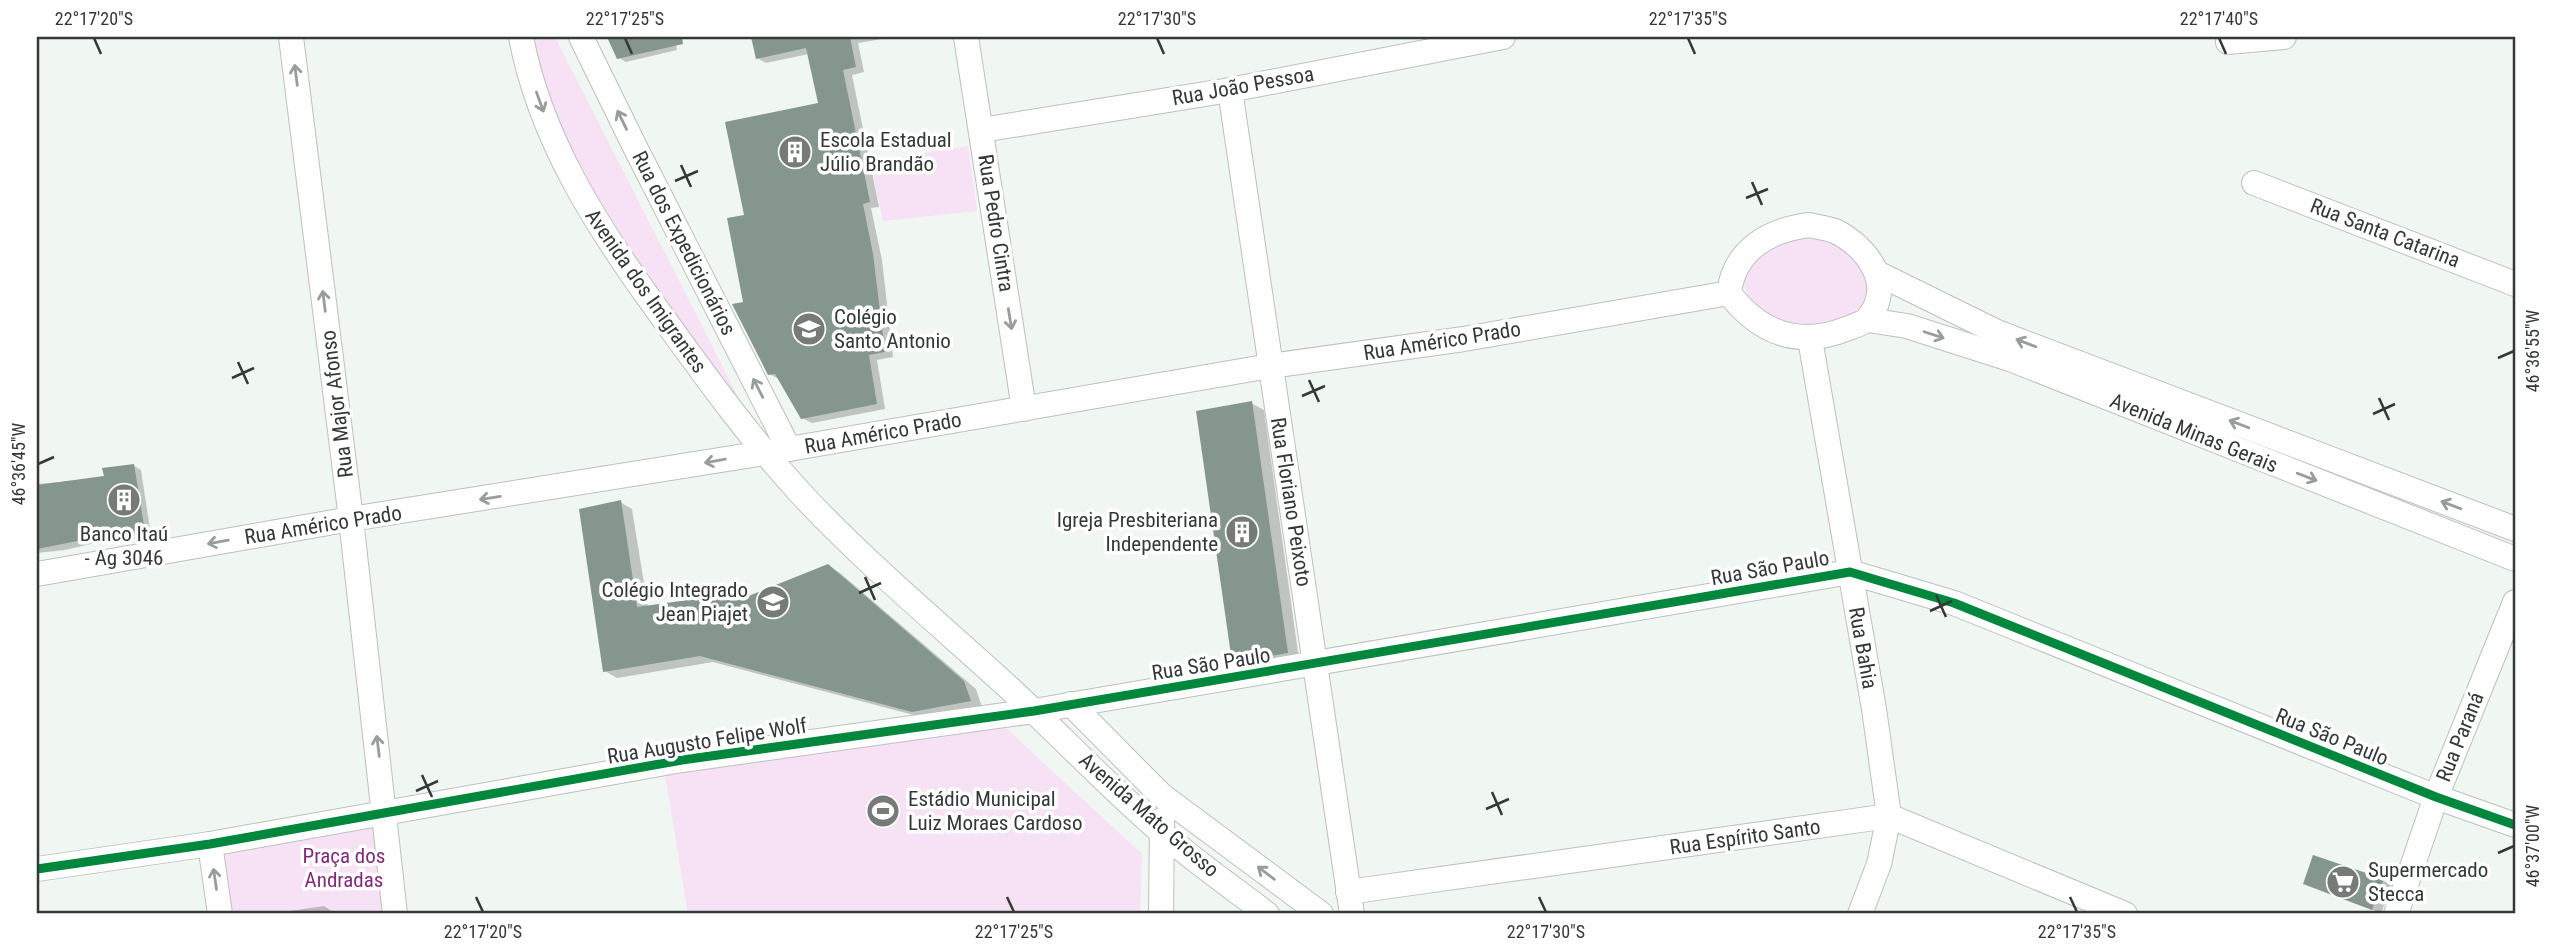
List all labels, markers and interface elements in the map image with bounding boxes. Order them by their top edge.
text: 22°17'20"S [55,8,133,29]
text: 22°17'25"S [586,8,664,29]
text: 22°17'30"S [1118,8,1196,29]
text: 22°17'35"S [1649,8,1727,29]
text: 22°17'40"S [2180,8,2258,29]
street label: Rua João Pessoa [1170,62,1316,110]
one-way arrow [290,65,303,87]
one-way arrow [535,91,547,113]
one-way arrow [614,110,628,131]
place label: Escola Estadual Júlio Brandão [820,128,952,176]
building icon: Escola Estadual Júlio Brandão [776,133,814,171]
street label: Rua dos Expedicionários [627,147,741,339]
street label: Rua Pedro Cintra [973,153,1019,293]
street label: Rua Santa Catarina [2307,193,2463,273]
street label: Avenida dos Imigrantes [581,205,711,377]
one-way arrow [318,290,331,313]
place label: Colégio Santo Antonio [834,305,951,353]
one-way arrow [1004,307,1017,330]
text: 46°36'55"W [2522,309,2543,392]
school or university icon: Colégio Santo Antonio [790,310,828,348]
street label: Rua Américo Prado [1362,317,1522,365]
street label: Rua Major Afonso [316,329,358,479]
one-way arrow [1923,329,1945,342]
one-way arrow [2016,336,2038,348]
one-way arrow [751,378,765,399]
street label: Avenida Minas Gerais [2107,388,2281,478]
street label: Rua Américo Prado [803,407,963,459]
street label: Rua Floriano Peixoto [1266,416,1316,588]
one-way arrow [2228,417,2250,430]
text: 46°36'45"W [8,422,29,505]
one-way arrow [704,455,727,468]
one-way arrow [2295,472,2317,485]
building icon: Banco Itaú - Ag 3046 [105,481,143,519]
one-way arrow [480,492,502,505]
one-way arrow [2441,498,2463,511]
street label: Rua Américo Prado [243,501,403,549]
place label: Igreja Presbiteriana Independente [1057,508,1218,556]
building icon: Igreja Presbiteriana Independente [1223,513,1261,551]
place label: Banco Itaú - Ag 3046 [80,522,168,570]
one-way arrow [207,536,229,549]
street label: Rua São Paulo [1709,546,1831,590]
place label: Colégio Integrado Jean Piajet [602,578,748,626]
school or university icon: Colégio Integrado Jean Piajet [754,583,792,621]
street label: Rua Bahia [1844,605,1882,691]
street label: Rua São Paulo [1150,643,1272,685]
street label: Rua Paraná [2431,689,2489,785]
street label: Rua São Paulo [2272,703,2392,771]
street label: Rua Augusto Felipe Wolf [605,713,809,769]
one-way arrow [371,735,384,758]
street label: Avenida Mato Grosso [1074,748,1224,882]
place label: Estádio Municipal Luiz Moraes Cardoso [908,787,1082,835]
sports icon: Estádio Municipal Luiz Moraes Cardoso [864,792,902,830]
text: 46°37'00"W [2522,804,2543,887]
street label: Rua Espírito Santo [1668,815,1822,859]
park label: Praça dos Andradas [303,844,385,892]
place label: Supermercado Stecca [2368,858,2488,906]
supermarket icon: Supermercado Stecca [2324,863,2362,901]
one-way arrow [1257,866,1276,881]
one-way arrow [208,868,221,891]
text: 22°17'20"S [444,921,522,942]
text: 22°17'25"S [975,921,1053,942]
text: 22°17'30"S [1507,921,1585,942]
text: 22°17'35"S [2038,921,2116,942]

